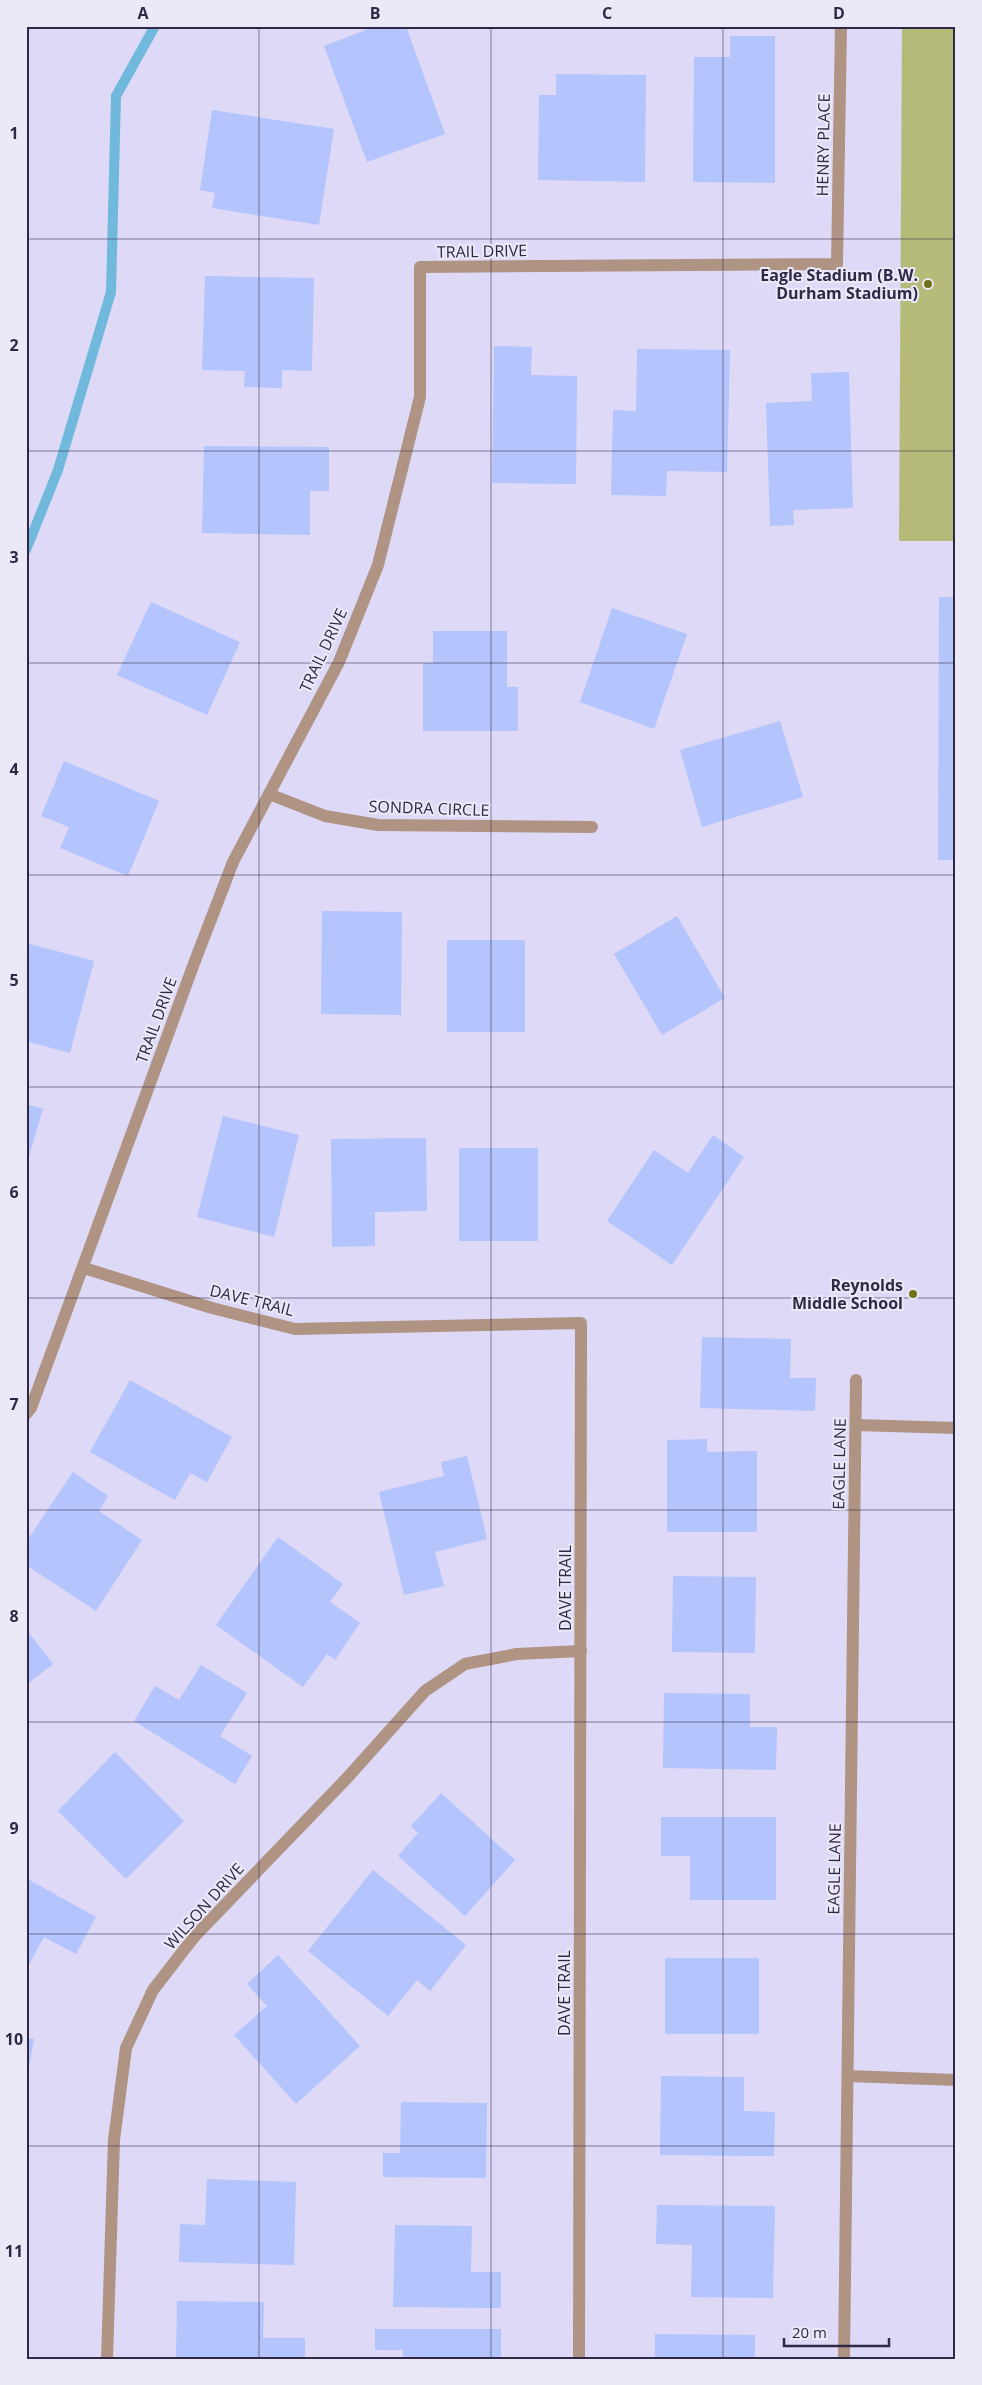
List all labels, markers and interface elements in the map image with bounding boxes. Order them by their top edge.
text: A [137,2,149,24]
text: B [370,2,380,24]
text: C [602,2,612,24]
text: D [833,2,845,24]
street label: HENRY PLACE [811,93,835,197]
text: 1 [9,122,19,144]
street label: TRAIL DRIVE [437,239,527,263]
place label: Eagle Stadium (B.W. Durham Stadium) [760,264,918,304]
marker: Eagle Stadium (B.W. Durham Stadium) [922,278,934,290]
text: 2 [9,334,19,356]
text: 3 [9,546,19,568]
street label: TRAIL DRIVE [294,604,352,696]
text: 4 [9,758,19,780]
street label: SONDRA CIRCLE [368,795,490,821]
text: 5 [9,969,19,991]
street label: TRAIL DRIVE [130,974,182,1066]
text: 6 [9,1181,19,1203]
place label: Reynolds Middle School [792,1274,903,1314]
street label: DAVE TRAIL [208,1279,296,1321]
marker: Reynolds Middle School [907,1288,919,1300]
text: 7 [9,1393,19,1415]
street label: EAGLE LANE [827,1418,851,1510]
street label: DAVE TRAIL [554,1545,576,1631]
text: 8 [9,1605,19,1627]
text: 9 [9,1817,19,1839]
street label: EAGLE LANE [822,1823,846,1915]
street label: WILSON DRIVE [159,1858,249,1954]
street label: DAVE TRAIL [553,1950,575,2036]
text: 10 [5,2028,23,2050]
text: 11 [5,2240,23,2262]
scale bar [784,2315,890,2347]
text: 20 m [792,2322,827,2342]

